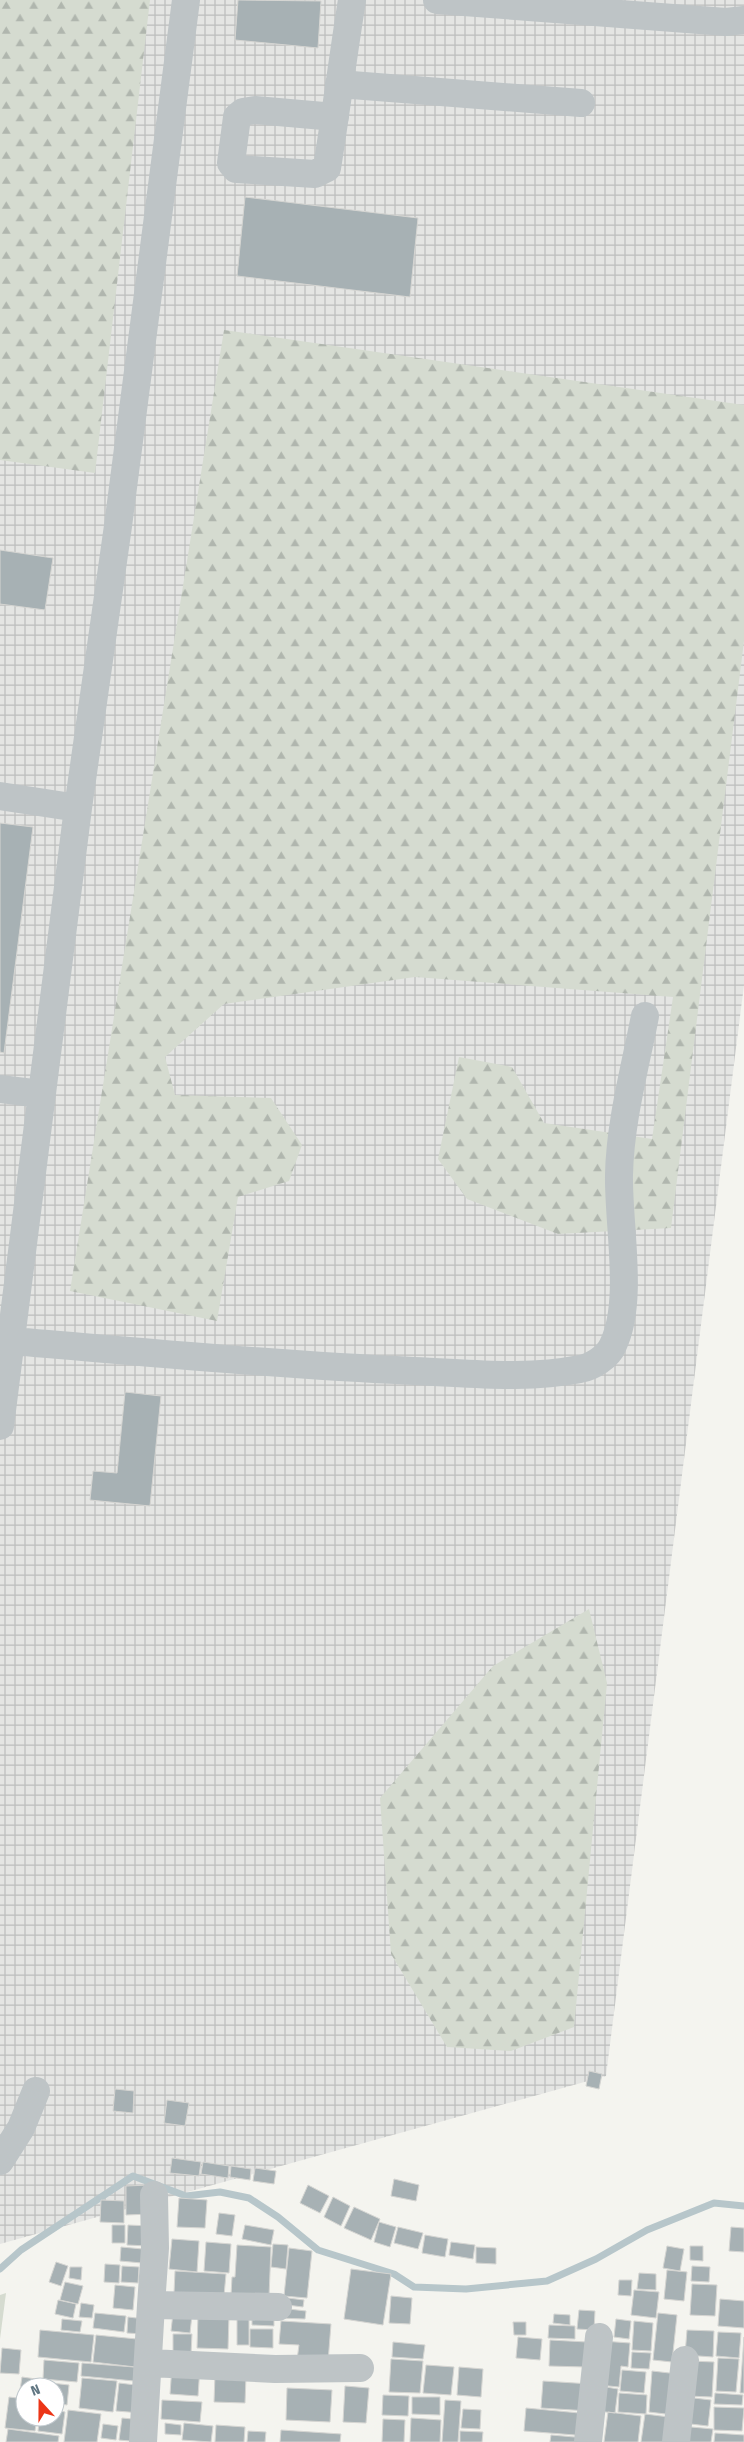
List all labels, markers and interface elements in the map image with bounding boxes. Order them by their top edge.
north arrow [15,2377,65,2427]
text: N [29,2381,42,2400]

